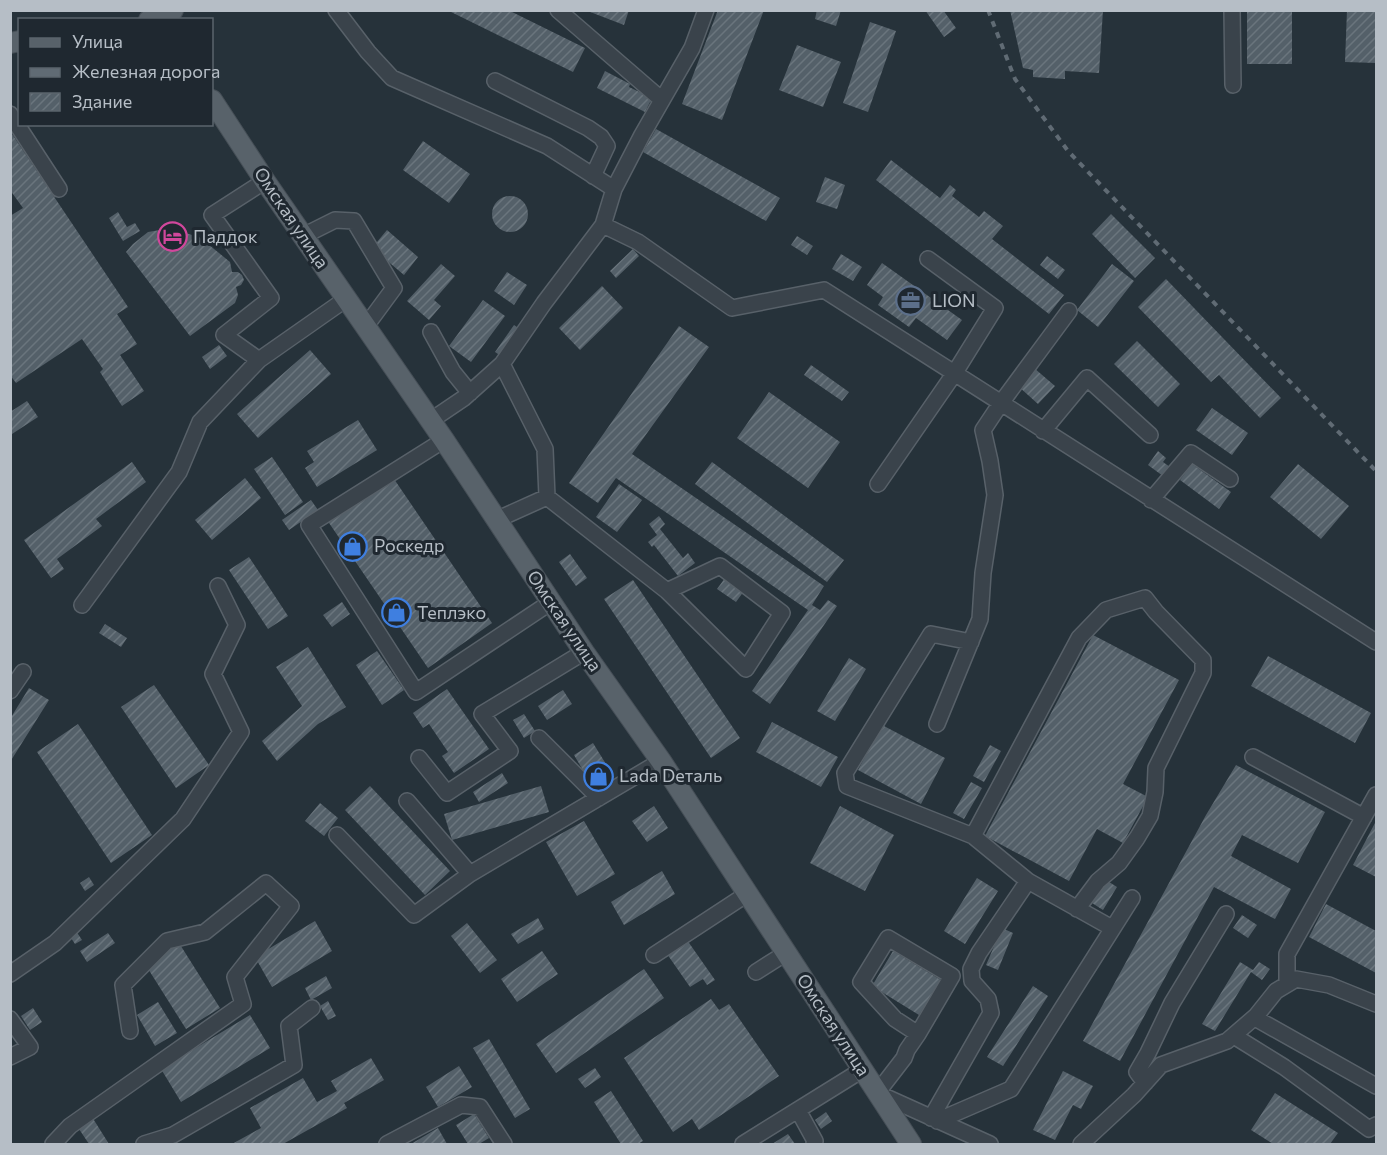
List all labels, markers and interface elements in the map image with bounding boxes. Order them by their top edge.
legend [18,18,213,126]
text: Улица [72,30,123,52]
text: Железная дорога [72,60,220,82]
text: Здание [72,90,132,112]
street label: Омская улица [250,163,334,272]
hotel icon: Паддок [156,221,188,253]
place label: Паддок [193,225,258,247]
office icon: LION [895,285,927,317]
place label: LION [932,289,976,311]
shop icon: Роскедр [337,530,369,562]
place label: Роскедр [374,534,444,556]
street label: Омская улица [523,566,607,675]
shop icon: Теплэко [380,597,412,629]
place label: Теплэко [417,601,486,623]
shop icon: Lada Dеталь [582,760,614,792]
place label: Lada Dеталь [619,764,722,786]
street label: Омская улица [793,969,875,1080]

